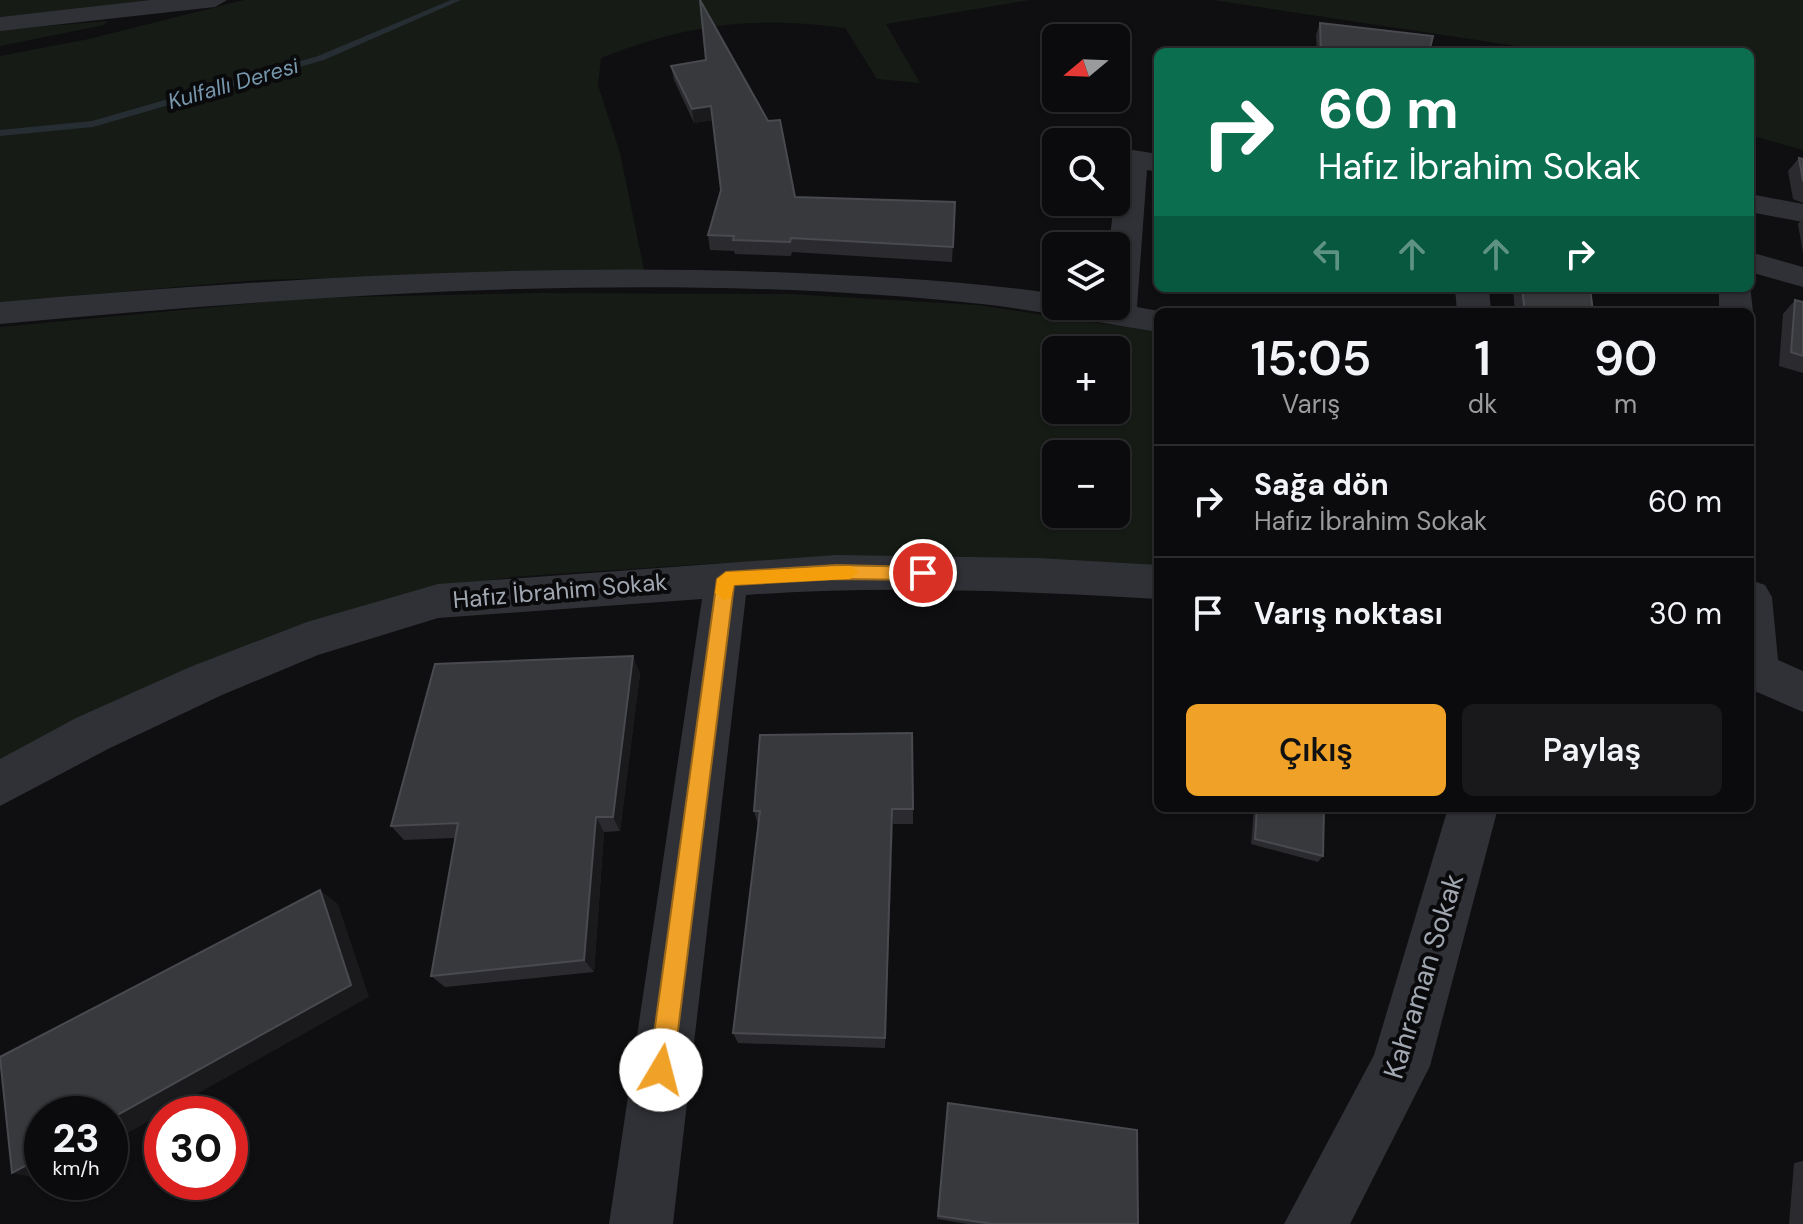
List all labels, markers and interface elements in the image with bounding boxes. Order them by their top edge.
north arrow [1042,24,1130,112]
map controls [1042,24,1130,528]
water label: Kulfallı Deresi [165,51,302,116]
text: 60 m [1318,72,1459,145]
icon: right [1186,80,1290,184]
button: search [1042,128,1130,216]
text: Hafız İbrahim Sokak [1318,143,1641,190]
button: layers [1042,232,1130,320]
icon: left [1306,232,1350,276]
icon: ahead [1390,232,1434,276]
icon: ahead [1474,232,1518,276]
icon: right [1558,232,1602,276]
text: 15:05 [1250,327,1371,390]
text: 1 [1474,327,1491,390]
text: 90 [1594,327,1658,390]
button: + [1042,336,1130,424]
text: Varış [1282,387,1340,421]
text: dk [1468,387,1497,421]
text: m [1614,387,1637,421]
button: − [1042,440,1130,528]
text: Sağa dön [1254,465,1389,504]
icon: right [1186,479,1230,523]
text: 60 m [1648,482,1722,521]
text: Hafız İbrahim Sokak [1254,504,1487,538]
pin [889,539,957,607]
icon: arrive [901,551,945,595]
street label: Hafız İbrahim Sokak [451,566,668,615]
icon: arrive [1186,591,1230,635]
text: Varış noktası [1254,594,1443,633]
text: 30 m [1649,594,1722,633]
button: Çıkış [1186,704,1446,796]
button: Paylaş [1462,704,1722,796]
street label: Kahraman Sokak [1375,869,1472,1083]
position arrow [619,1028,703,1112]
speed limit sign: 30 [144,1096,248,1200]
text: 23 [52,1112,100,1164]
text: km/h [52,1155,100,1181]

